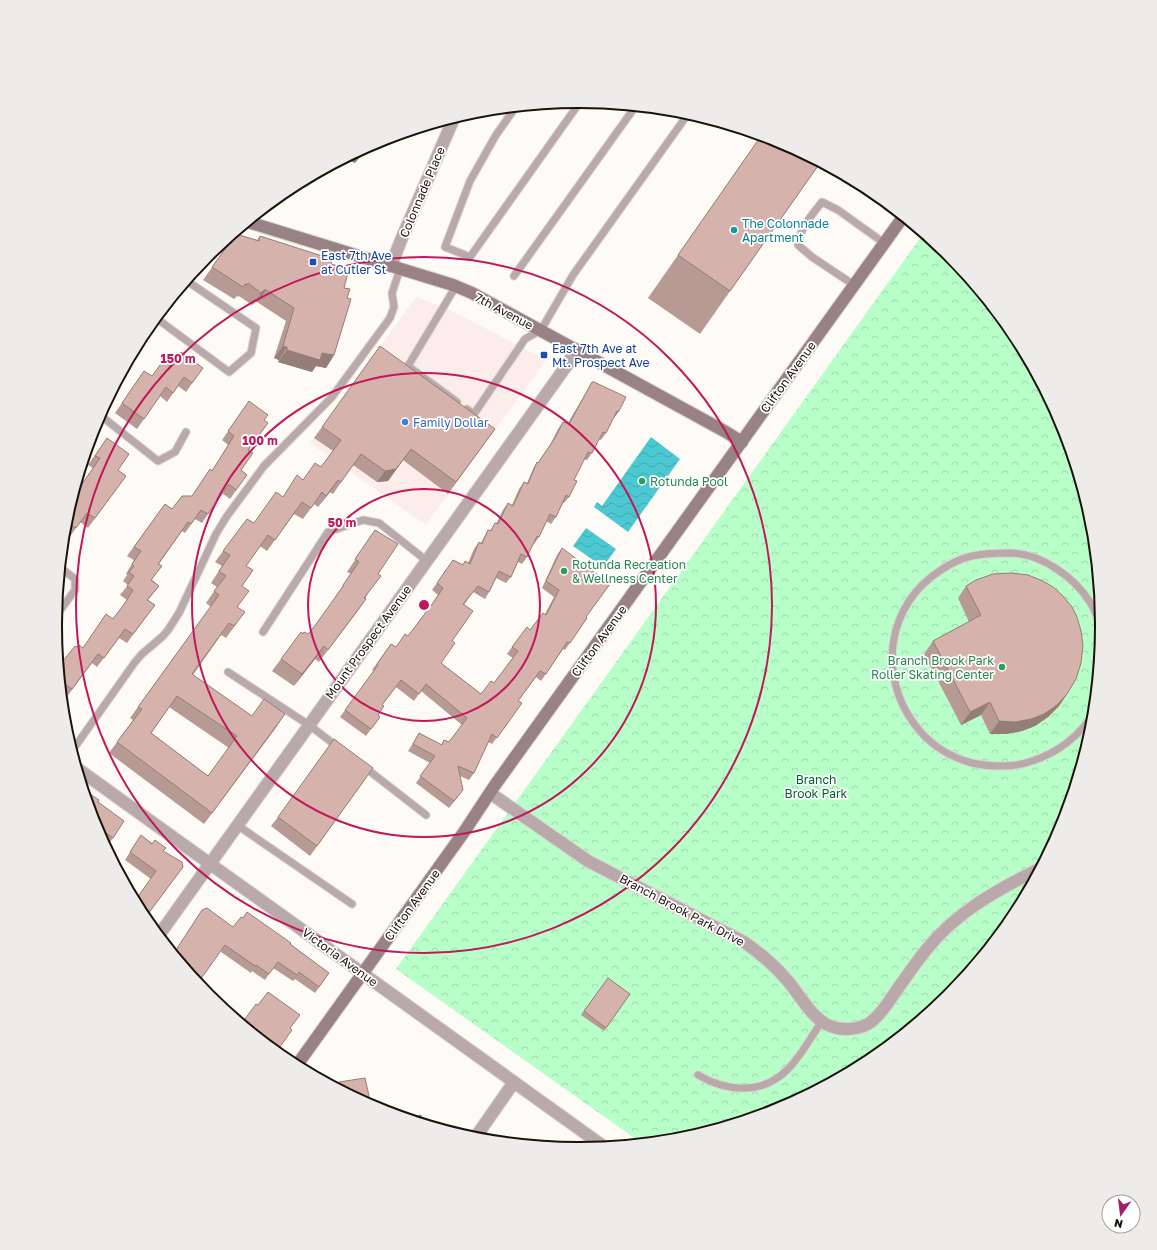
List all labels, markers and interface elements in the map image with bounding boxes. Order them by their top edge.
street label: Colonnade Place [396,144,448,240]
place label: The Colonnade Apartment [742,216,829,245]
marker: The Colonnade Apartment [729,225,739,235]
place label: East 7th Ave at Cutler St [321,248,391,277]
marker: East 7th Ave at Cutler St [308,257,318,267]
street label: 7th Avenue [472,289,536,333]
street label: Clifton Avenue [757,338,819,416]
place label: East 7th Ave at Mt. Prospect Ave [552,341,650,370]
marker: East 7th Ave at Mt. Prospect Ave [539,350,549,360]
text: 150 m [161,351,195,366]
place label: Family Dollar [413,415,489,430]
marker: Family Dollar [400,417,410,427]
text: 100 m [242,433,278,448]
place label: Rotunda Pool [650,474,728,489]
marker: Rotunda Pool [637,476,647,486]
text: 50 m [328,515,356,530]
place label: Rotunda Recreation & Wellness Center [572,557,686,586]
marker: Rotunda Recreation & Wellness Center [559,566,569,576]
street label: Mount Prospect Avenue [322,582,414,702]
centre of rings [417,598,431,612]
street label: Clifton Avenue [568,602,630,680]
place label: Branch Brook Park Roller Skating Center [871,653,994,682]
marker: Branch Brook Park Roller Skating Center [997,662,1007,672]
park label: Branch Brook Park [785,772,848,801]
street label: Clifton Avenue [381,866,443,944]
street label: Branch Brook Park Drive [617,871,747,949]
street label: Victoria Avenue [299,925,381,989]
north arrow [1101,1194,1141,1234]
text: N [1113,1217,1124,1232]

